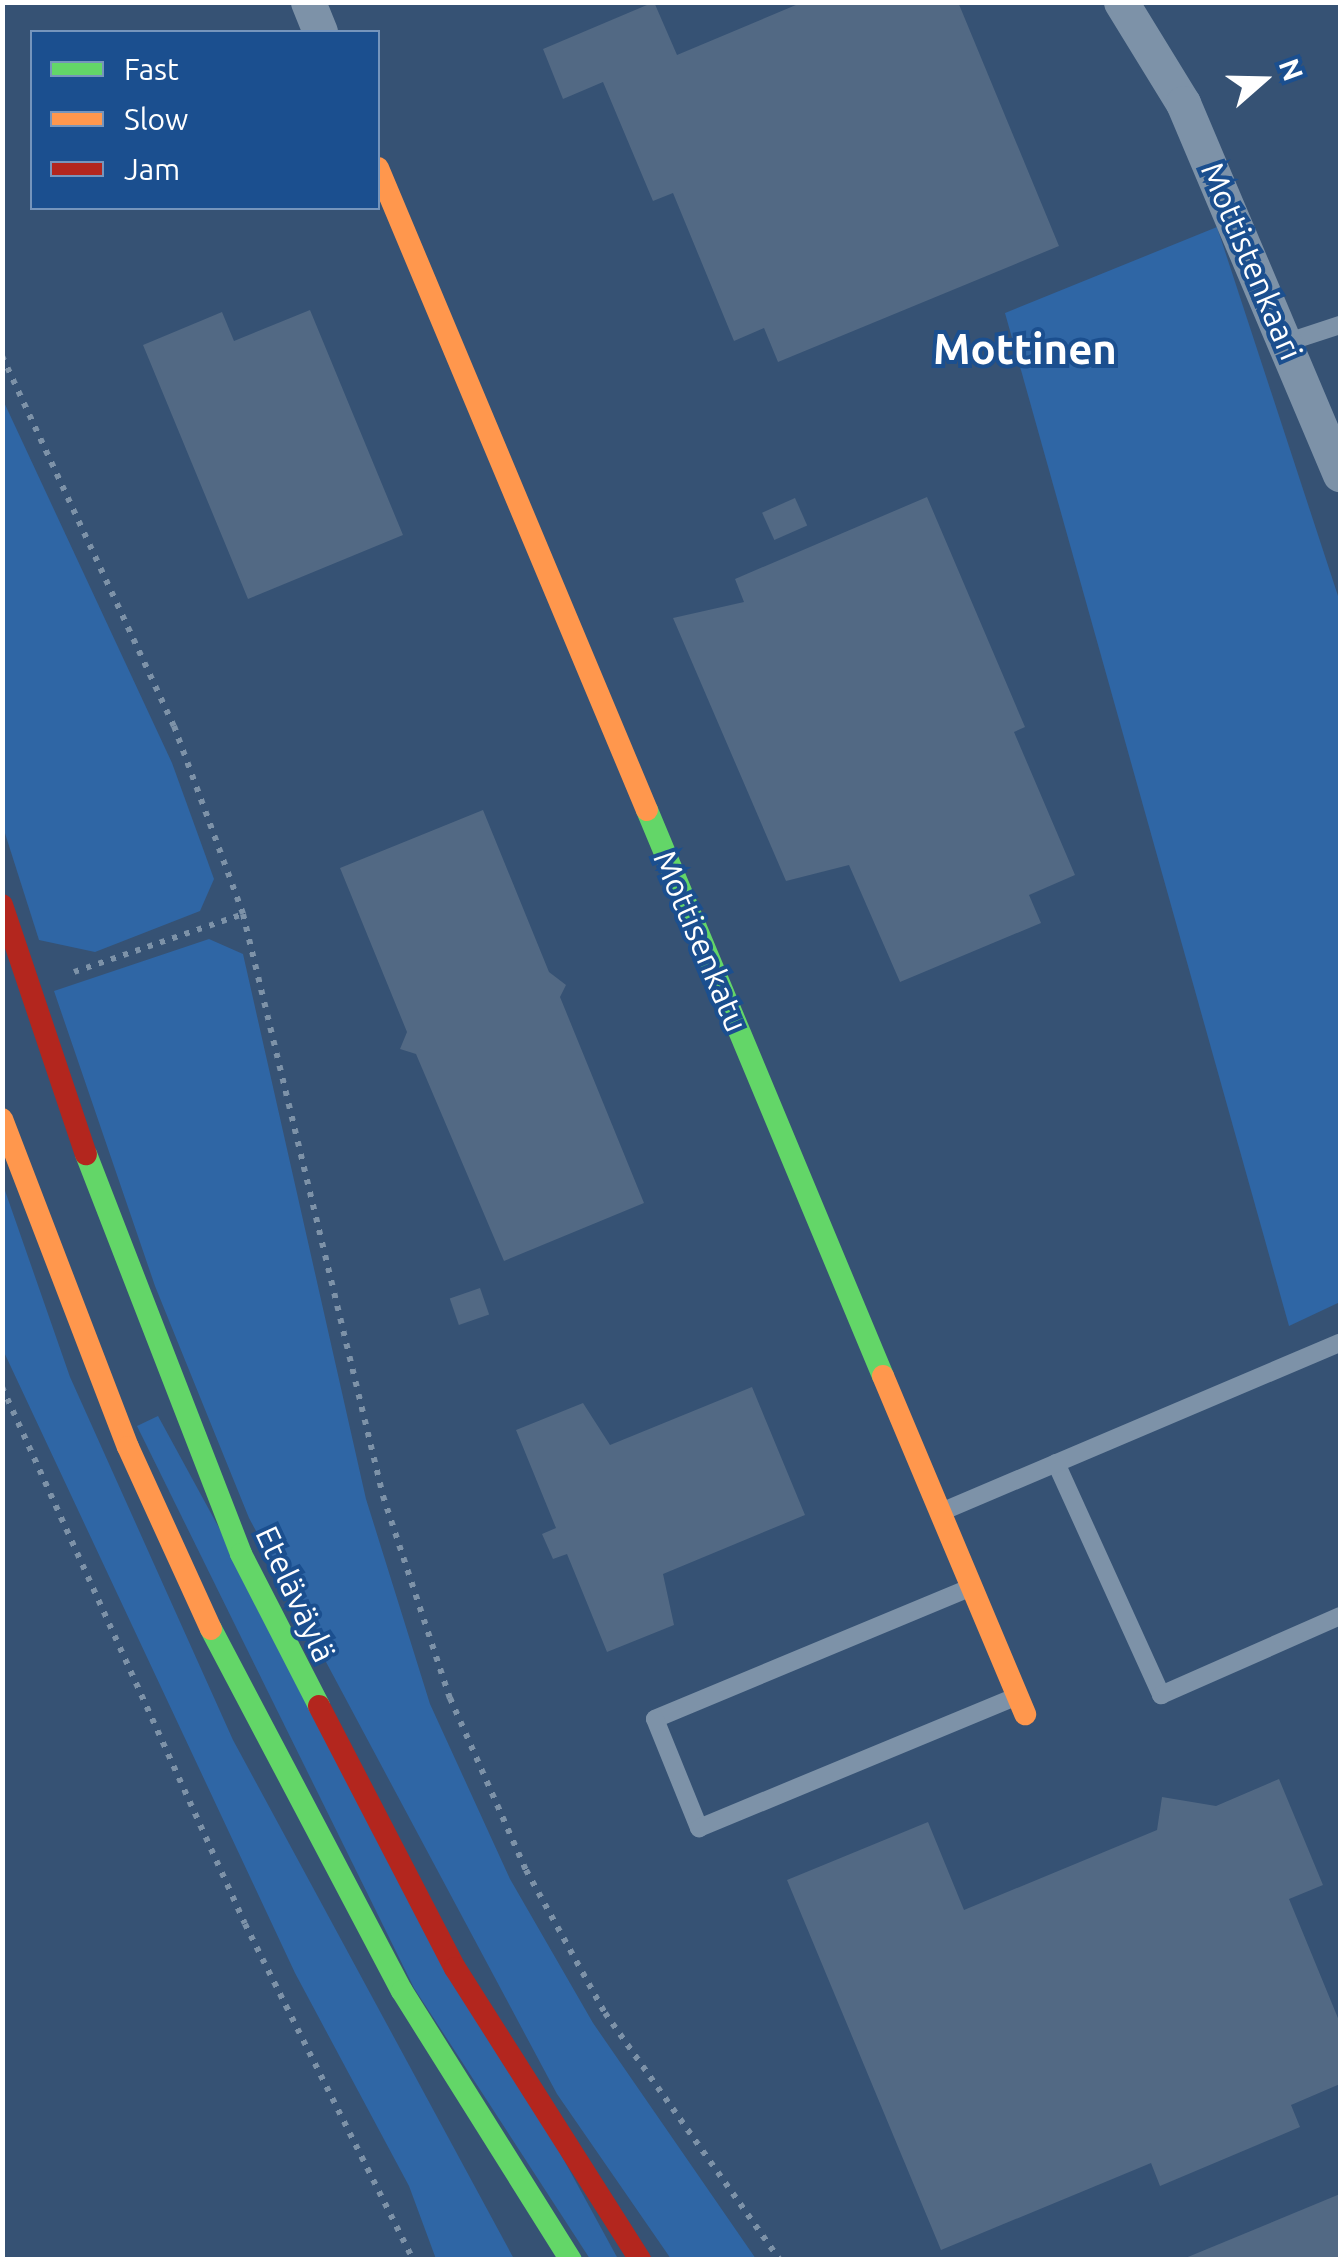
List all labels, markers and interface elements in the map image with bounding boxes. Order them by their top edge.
legend [30,30,380,210]
north arrow [1213,30,1313,130]
text: Fast [124,52,179,86]
text: N [1274,54,1310,85]
text: Slow [124,102,188,136]
text: Jam [124,152,180,186]
street label: Mottistenkaari [1193,157,1311,365]
district label: Mottinen [933,324,1117,374]
street label: Mottisenkatu [646,845,756,1037]
street label: Eteläväylä [248,1520,344,1668]

